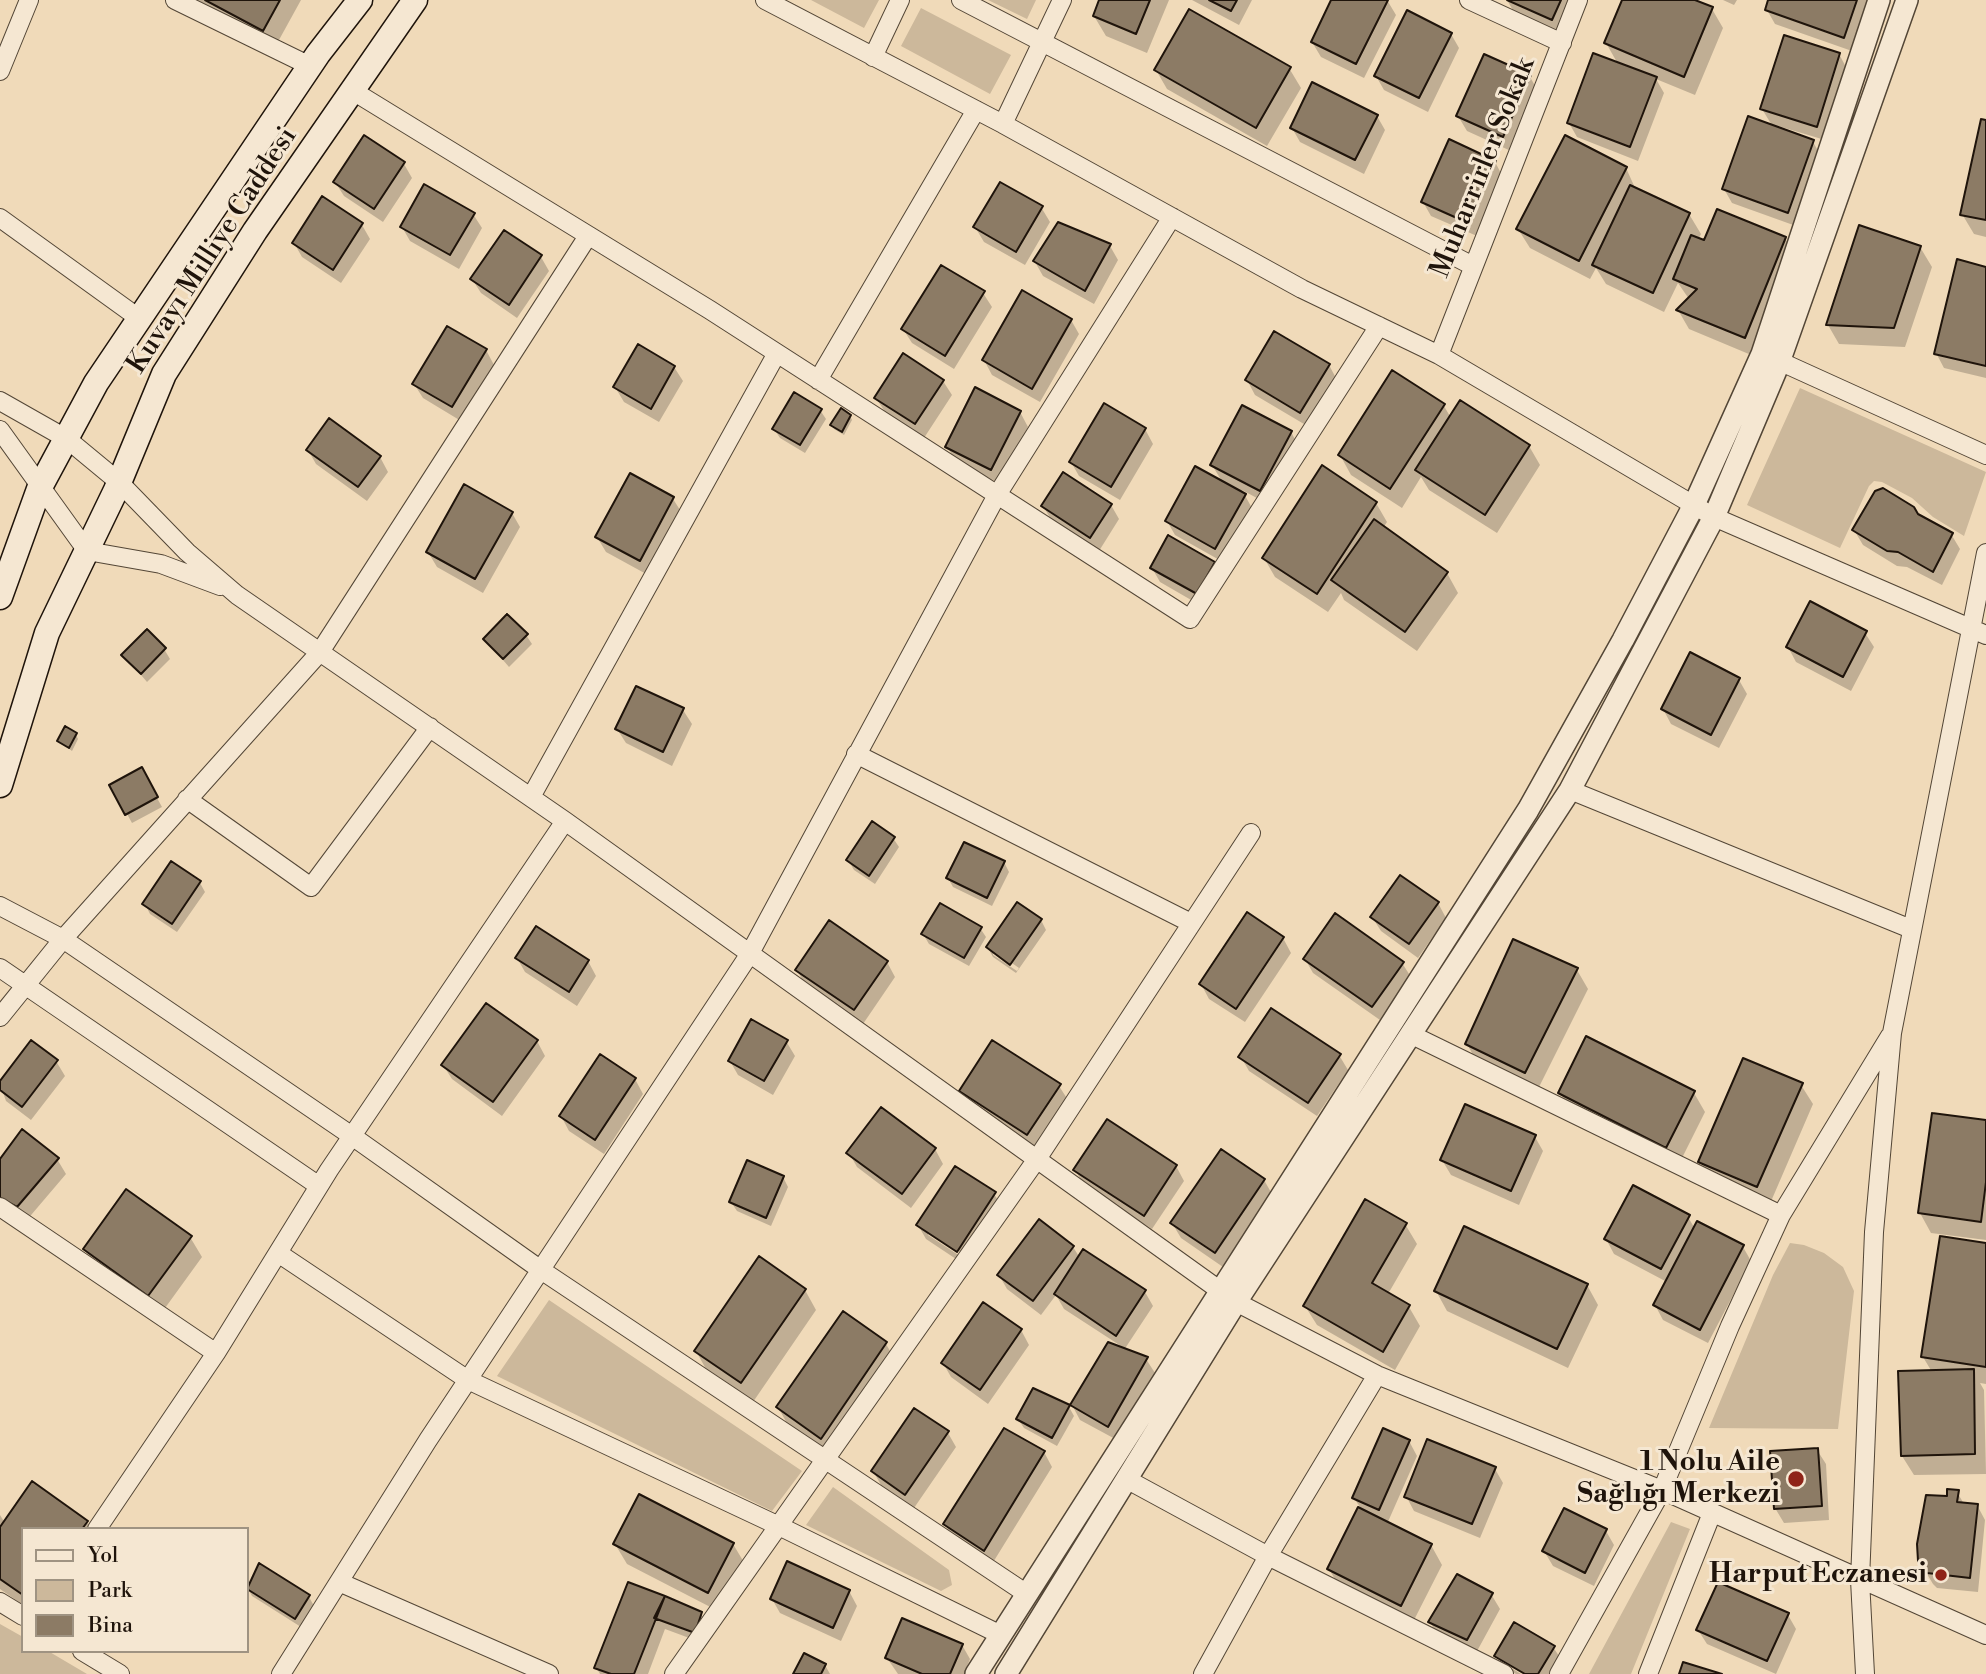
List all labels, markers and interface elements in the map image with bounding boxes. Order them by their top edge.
street label: Muharrirler Sokak [1425,53,1543,283]
street label: Kuvayı Milliye Caddesi [121,122,305,380]
place label: 1 Nolu Aile Sağlığı Merkezi [1577,1446,1780,1512]
marker: 1 Nolu Aile Sağlığı Merkezi [1786,1469,1806,1489]
legend [21,1527,248,1653]
text: Yol [88,1543,118,1569]
place label: Harput Eczanesi [1709,1558,1927,1592]
marker: Harput Eczanesi [1933,1567,1949,1583]
text: Park [88,1578,132,1604]
text: Bina [88,1613,133,1639]

